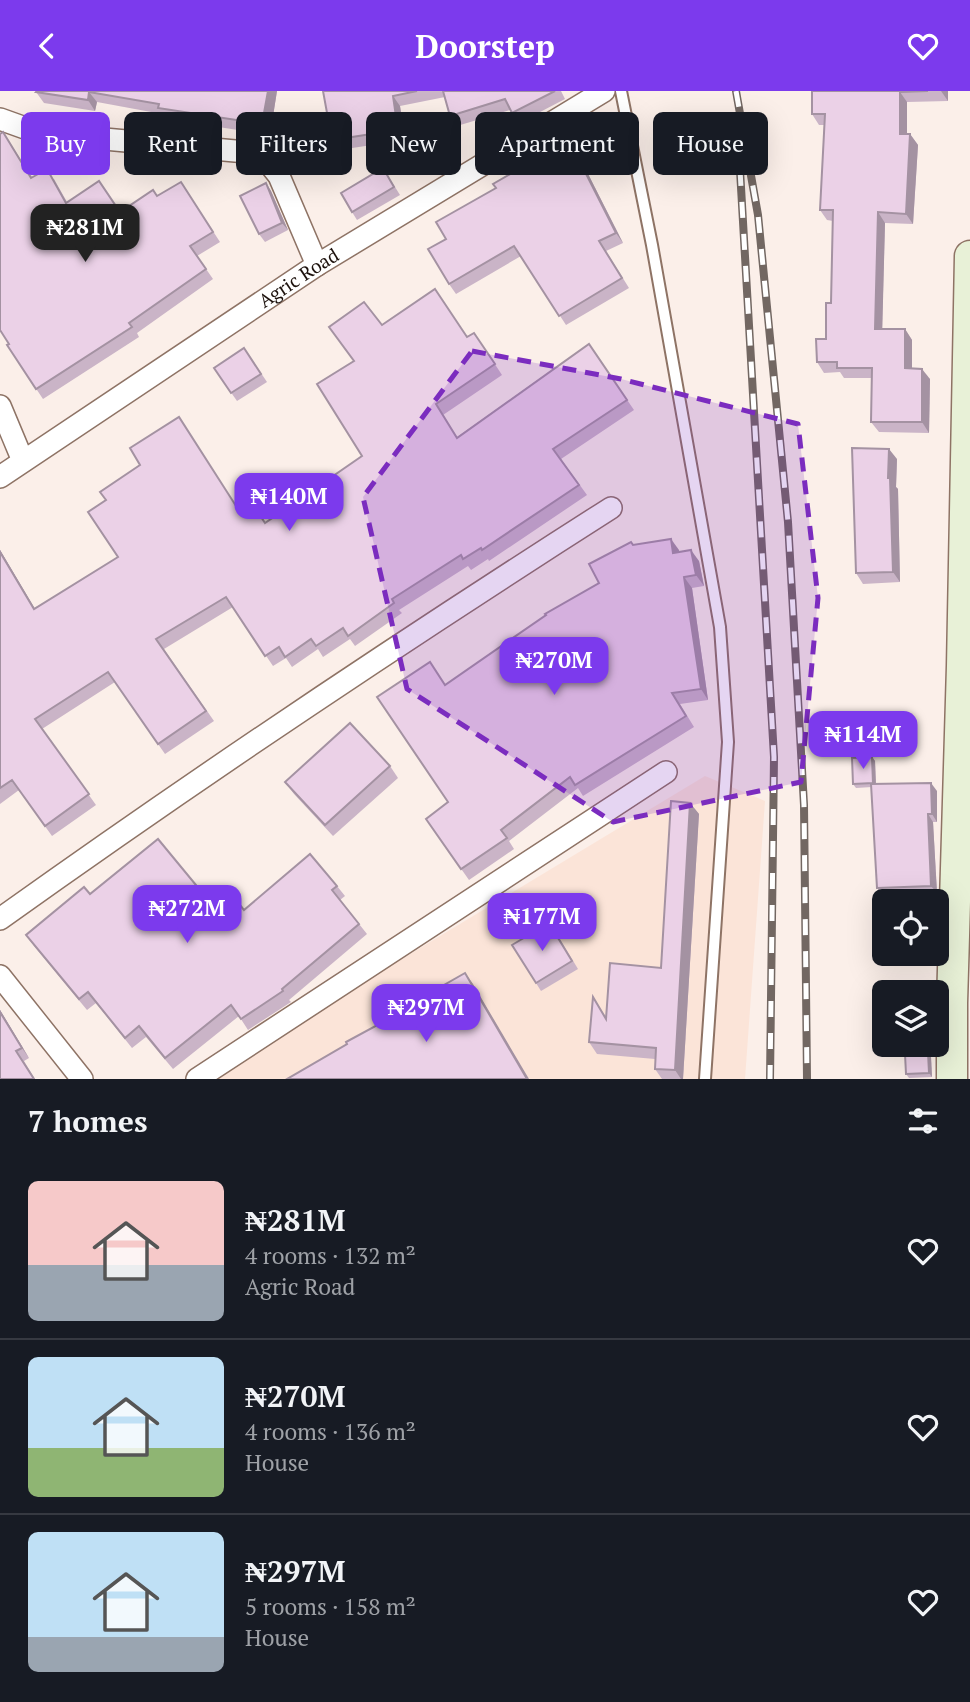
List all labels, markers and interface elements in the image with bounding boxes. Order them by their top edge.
text: Doorstep [415,25,555,67]
icon: back [28,27,66,65]
icon: heart [904,27,942,65]
chip: Buy [21,112,110,175]
chip: Rent [124,112,222,175]
chip: Filters [236,112,352,175]
chip: New [366,112,461,175]
chip: Apartment [475,112,639,175]
chip: House [653,112,768,175]
pin: ₦281M [36,205,134,264]
text: ₦281M [47,211,124,242]
street label: Agric Road [253,242,343,313]
pin: ₦140M [240,473,338,533]
text: ₦140M [251,480,328,511]
pin: ₦270M [505,637,603,697]
text: ₦270M [516,644,593,675]
pin: ₦114M [814,711,912,771]
text: ₦114M [825,718,902,749]
pin: ₦272M [138,885,236,945]
map controls [872,889,949,1057]
button: locate [872,889,949,966]
text: ₦272M [149,892,226,923]
pin: ₦177M [493,893,591,953]
text: ₦177M [504,900,581,931]
button: layers [872,980,949,1057]
pin: ₦297M [377,985,475,1044]
text: ₦297M [388,991,465,1022]
text: 7 homes [28,1101,147,1141]
icon: filters [904,1102,942,1140]
text: ₦281M [245,1200,345,1240]
icon: home [84,1209,168,1293]
icon: heart [904,1232,942,1270]
text: 4 rooms · 132 m² [245,1240,416,1271]
text: Agric Road [245,1271,355,1302]
text: ₦270M [245,1376,345,1416]
icon: home [84,1385,168,1469]
icon: heart [904,1408,942,1446]
text: 4 rooms · 136 m² [245,1416,416,1447]
text: House [245,1447,309,1478]
text: ₦297M [245,1551,345,1591]
icon: home [84,1560,168,1644]
icon: heart [904,1583,942,1621]
text: 5 rooms · 158 m² [245,1591,416,1622]
text: House [245,1622,309,1653]

